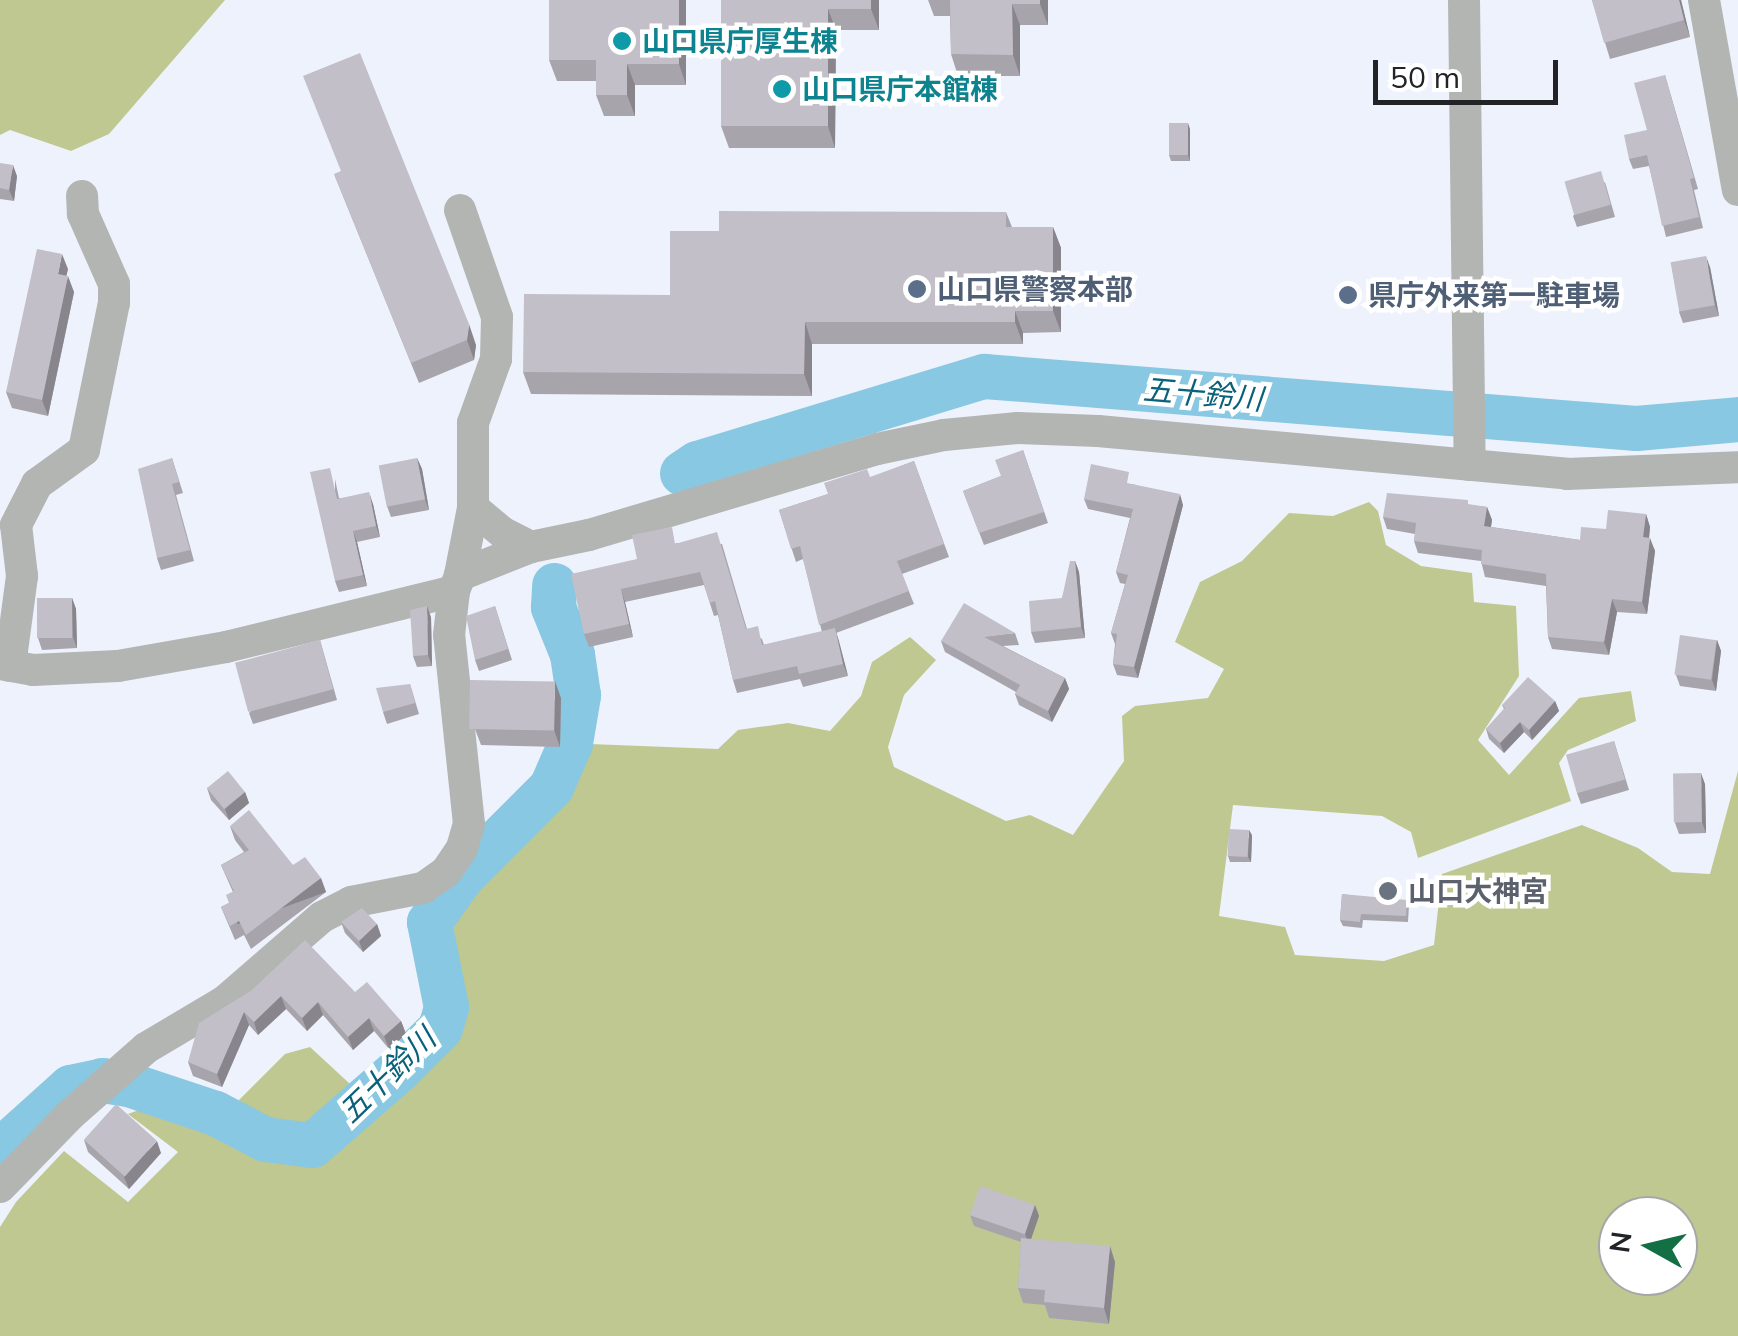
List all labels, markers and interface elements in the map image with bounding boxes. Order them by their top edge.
place label: 山口県庁厚生棟 [642,24,838,58]
marker: 山口県庁厚生棟 [611,30,633,52]
scale bar [1378,40,1563,102]
text: 50 m [1390,58,1460,96]
place label: 山口県庁本館棟 [802,72,998,106]
marker: 山口県庁本館棟 [771,78,793,100]
place label: 山口県警察本部 [937,272,1133,306]
marker: 山口県警察本部 [906,278,928,300]
place label: 県庁外来第一駐車場 [1368,278,1620,312]
marker: 県庁外来第一駐車場 [1337,284,1359,306]
water label: 五十鈴川 [1142,371,1264,417]
place label: 山口大神宮 [1408,874,1548,908]
marker: 山口大神宮 [1377,880,1399,902]
water label: 五十鈴川 [331,1020,443,1130]
north arrow [1598,1196,1698,1296]
text: N [1601,1229,1639,1255]

